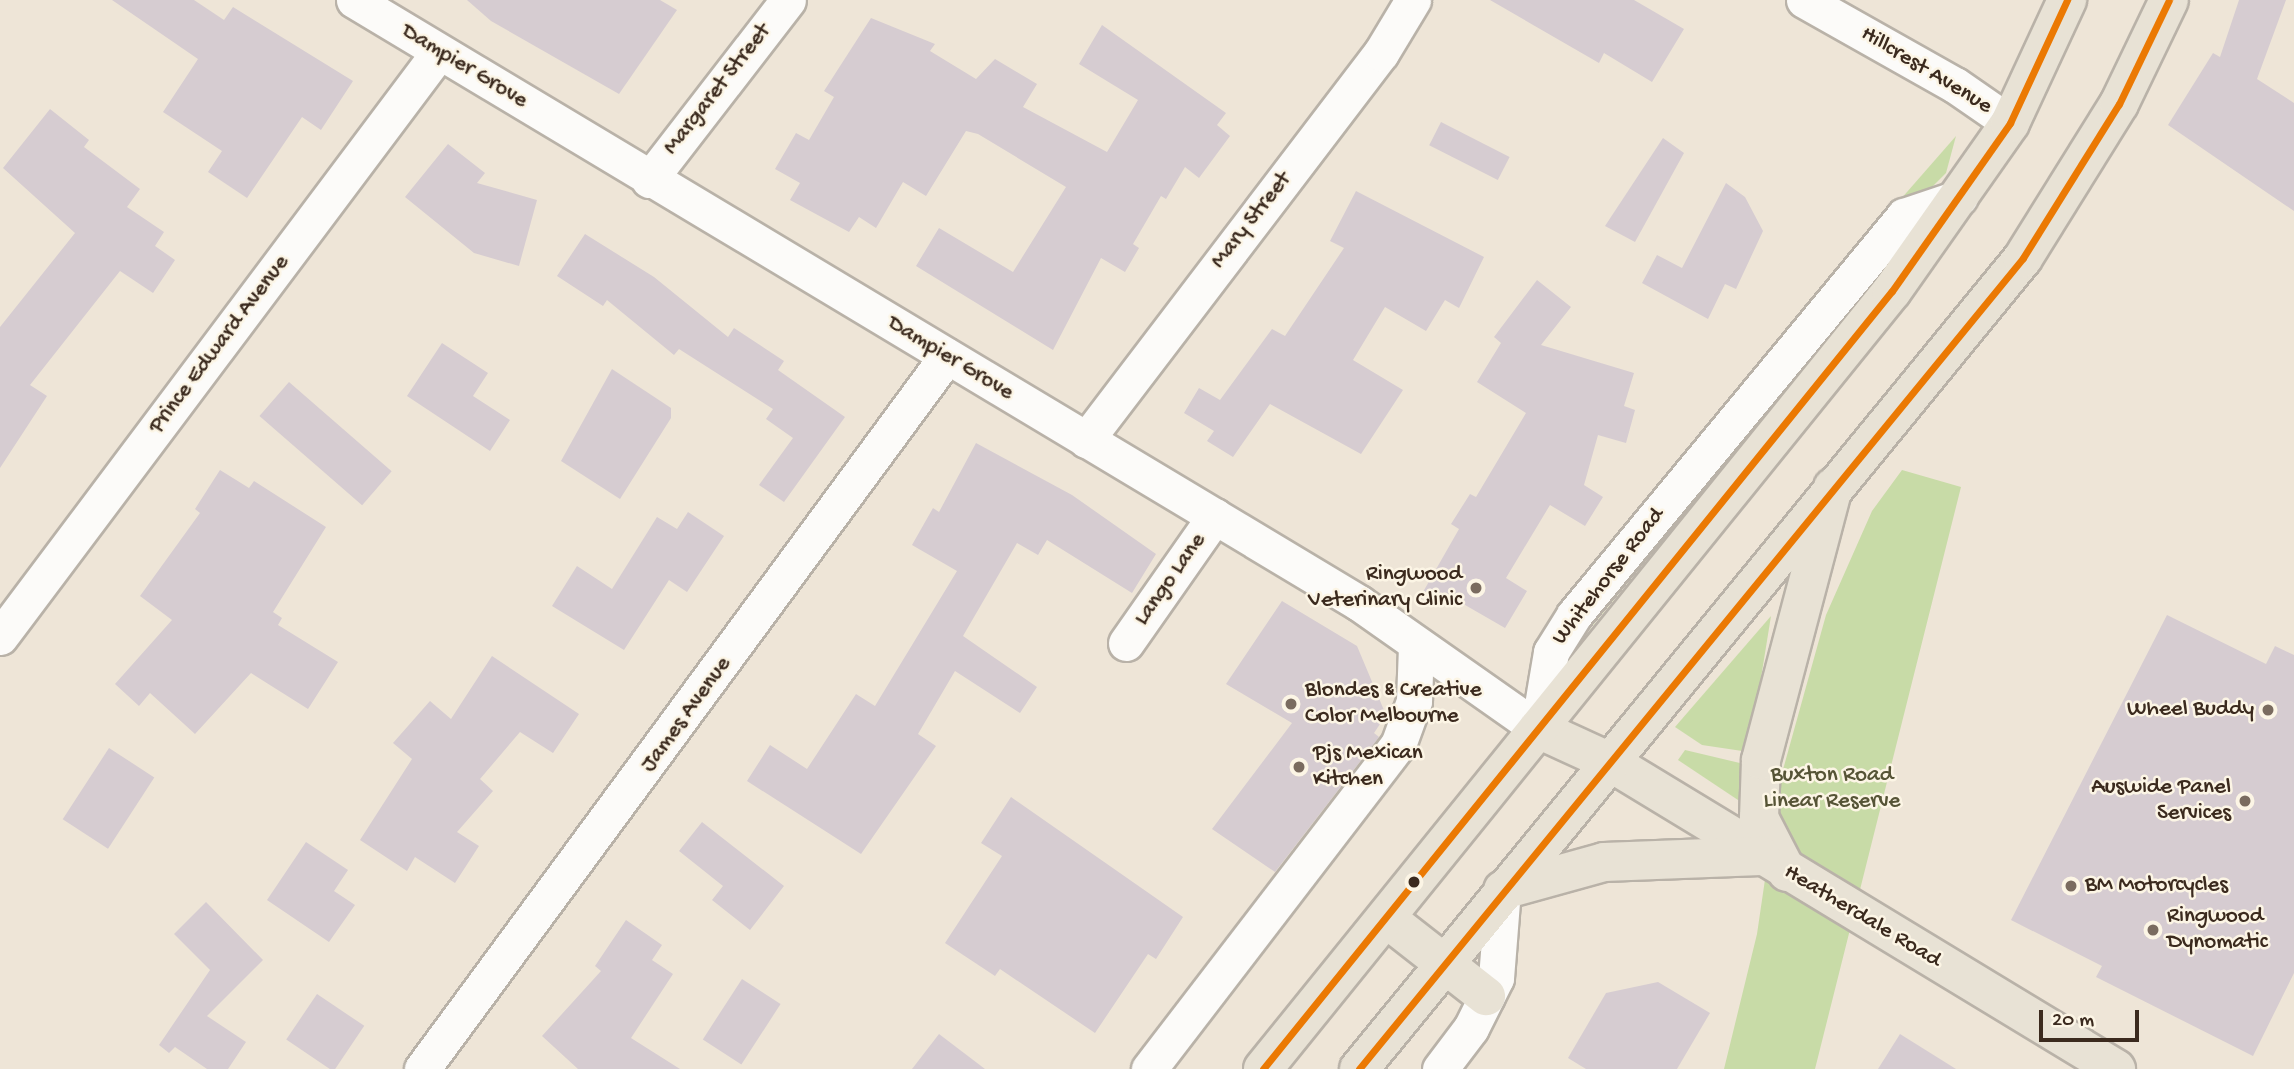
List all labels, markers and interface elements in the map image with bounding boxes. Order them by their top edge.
street label: Dampier Grove [396,18,532,116]
street label: Margaret Street [658,19,778,161]
street label: Hillcrest Avenue [1855,21,1997,121]
street label: Mary Street [1206,167,1298,275]
street label: Prince Edward Avenue [144,250,296,440]
street label: Dampier Grove [882,310,1018,408]
street label: Whitehorse Road [1547,503,1671,651]
street label: Lango Lane [1129,528,1213,632]
place label: Ringwood Veterinary Clinic [1308,561,1462,615]
marker: Ringwood Veterinary Clinic [1468,580,1484,596]
street label: James Avenue [636,652,738,778]
place label: Blondes & Creative Color Melbourne [1305,677,1482,731]
marker: Blondes & Creative Color Melbourne [1283,696,1299,712]
place label: Wheel Buddy [2127,696,2254,724]
marker: Wheel Buddy [2260,702,2276,718]
place label: Pjs Mexican Kitchen [1313,740,1423,794]
marker: Pjs Mexican Kitchen [1291,759,1307,775]
park label: Buxton Road Linear Reserve [1764,762,1900,816]
place label: Auswide Panel Services [2091,774,2231,828]
marker: Auswide Panel Services [2237,793,2253,809]
street label: Heatherdale Road [1778,859,1946,975]
place label: BM Motorcycles [2085,872,2228,900]
unlabelled marker [1407,875,1421,889]
marker: BM Motorcycles [2063,878,2079,894]
place label: Ringwood Dynomatic [2167,903,2267,957]
marker: Ringwood Dynomatic [2145,922,2161,938]
scale bar [2042,996,2142,1040]
text: 20 m [2052,1009,2094,1034]

